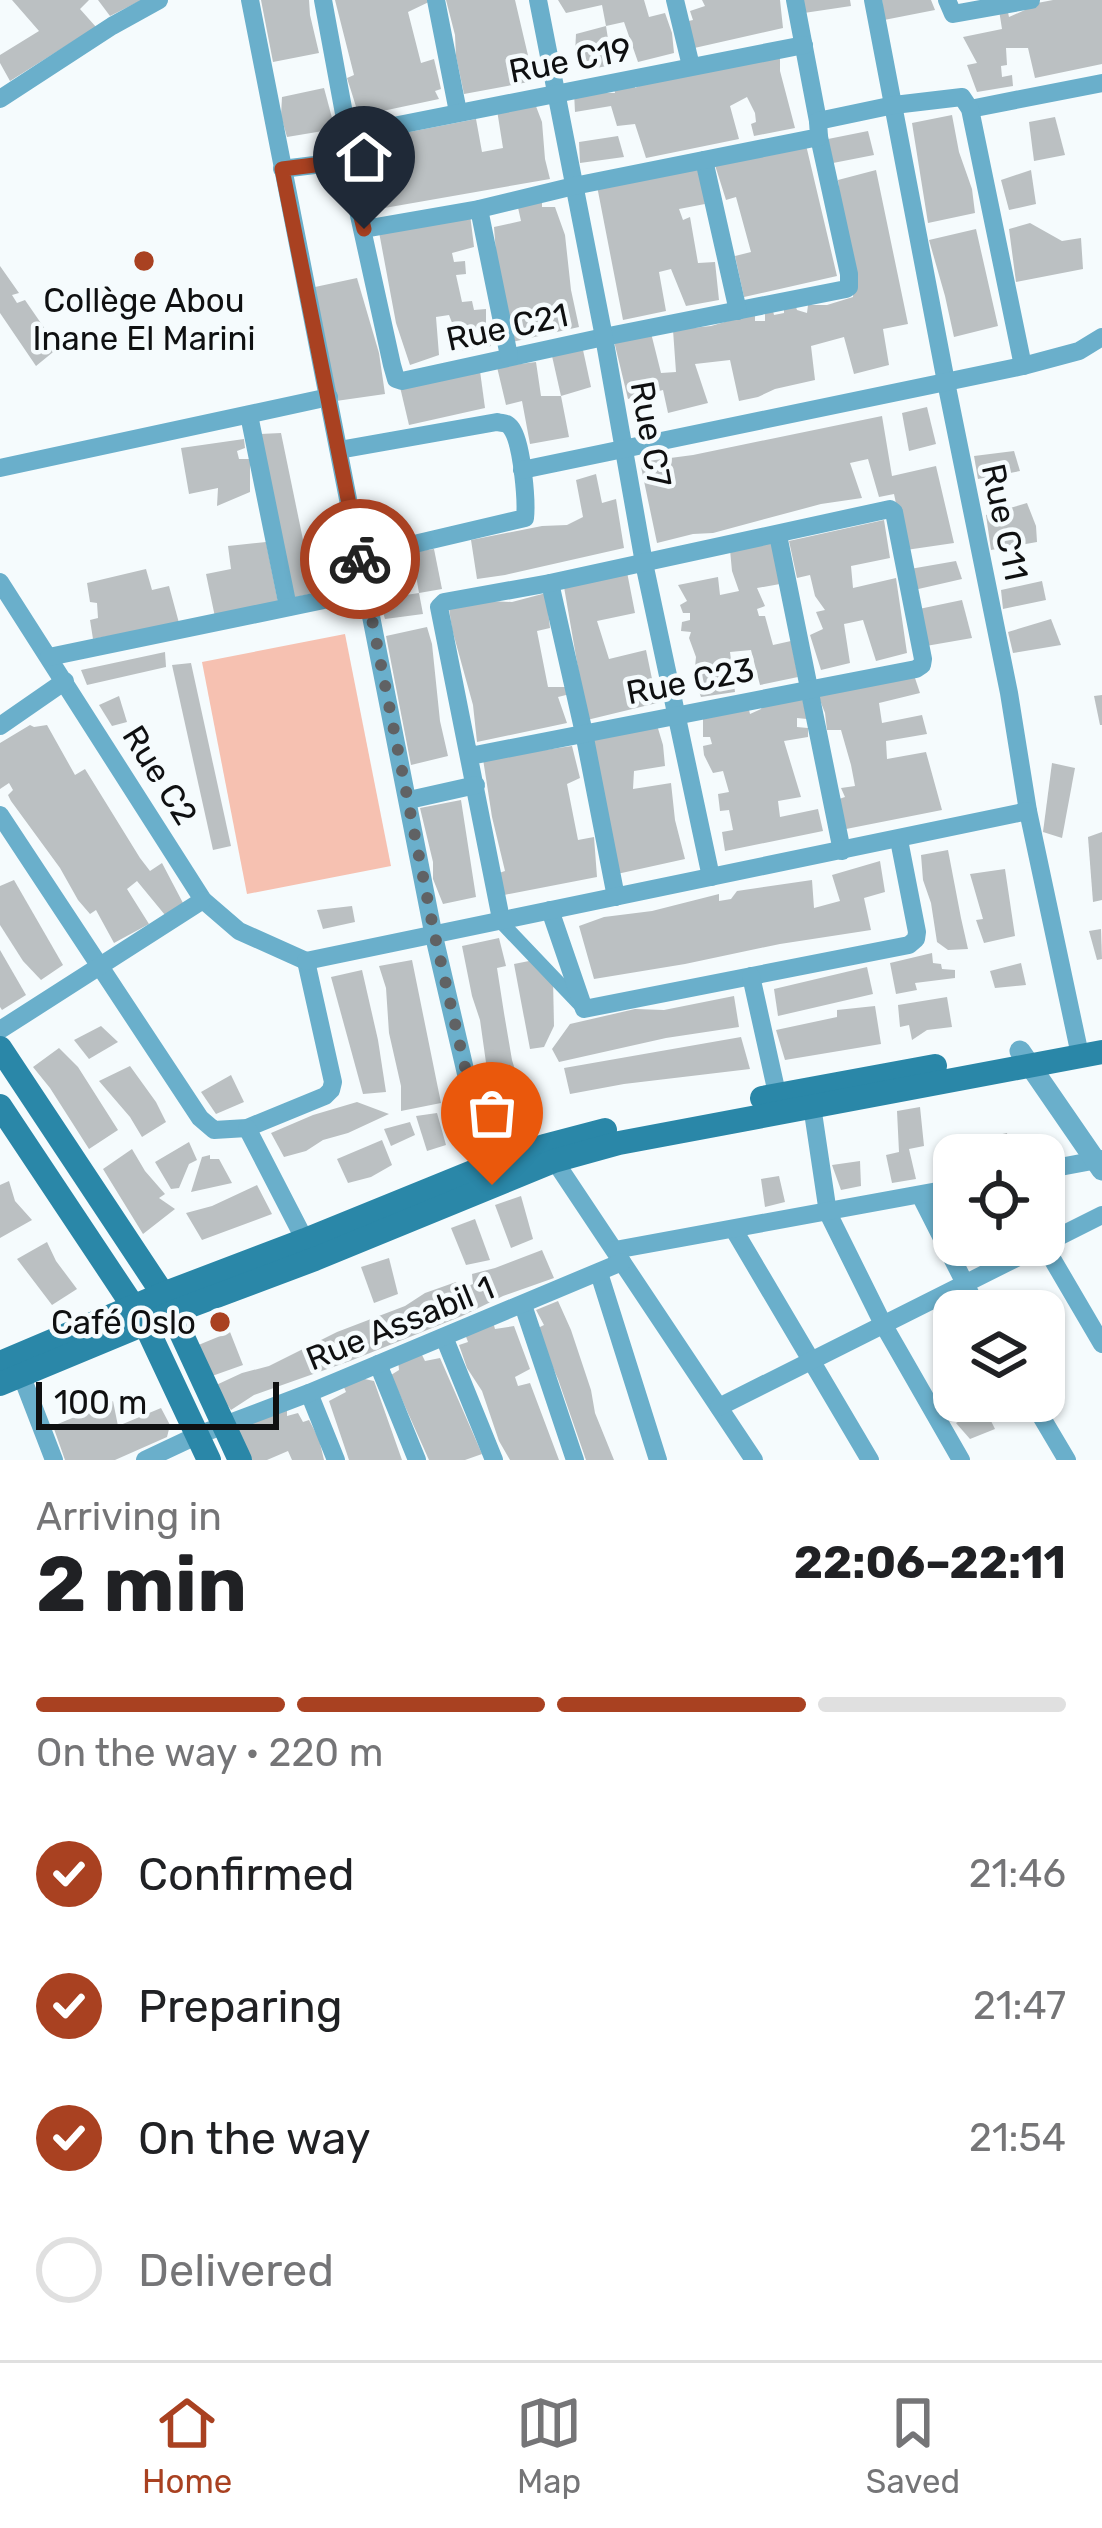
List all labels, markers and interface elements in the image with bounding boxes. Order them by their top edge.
street label: Rue C19 [506,29,634,91]
pin [313,106,415,229]
icon: home [331,124,397,190]
marker: Collège Abou Inane El Marini [131,248,157,274]
place label: Collège Abou Inane El Marini [33,281,255,358]
street label: Rue C21 [443,295,571,359]
street label: Rue C7 [623,378,680,490]
street label: Rue C11 [974,460,1036,584]
courier [300,499,420,619]
icon: bike [327,526,393,592]
street label: Rue C23 [623,650,757,712]
street label: Rue C2 [114,718,206,832]
pin [441,1062,543,1185]
icon: bag [459,1080,525,1146]
map controls [933,1134,1065,1422]
button: locate [933,1134,1065,1266]
street label: Rue Assabil 1 [300,1268,500,1378]
button: layers [933,1290,1065,1422]
place label: Café Oslo [51,1303,196,1342]
marker: Café Oslo [207,1309,233,1335]
scale bar [36,1376,279,1429]
text: 100 m [54,1383,147,1422]
text: Arriving in [36,1494,222,1540]
text: 22:06–22:11 [794,1536,1066,1589]
text: 2 min [36,1538,247,1631]
text: On the way · 220 m [36,1730,383,1776]
icon: check [36,1841,102,1907]
text: Confirmed [138,1848,355,1901]
text: 21:46 [969,1851,1066,1897]
icon: check [36,1973,102,2039]
text: Preparing [138,1980,343,2033]
text: 21:47 [973,1983,1066,2029]
icon: check [36,2105,102,2171]
text: On the way [138,2112,371,2165]
text: 21:54 [969,2115,1066,2161]
text: Delivered [138,2244,334,2297]
tab: Home [142,2390,232,2501]
tab: Map [516,2390,582,2501]
tab: Saved [866,2390,960,2501]

